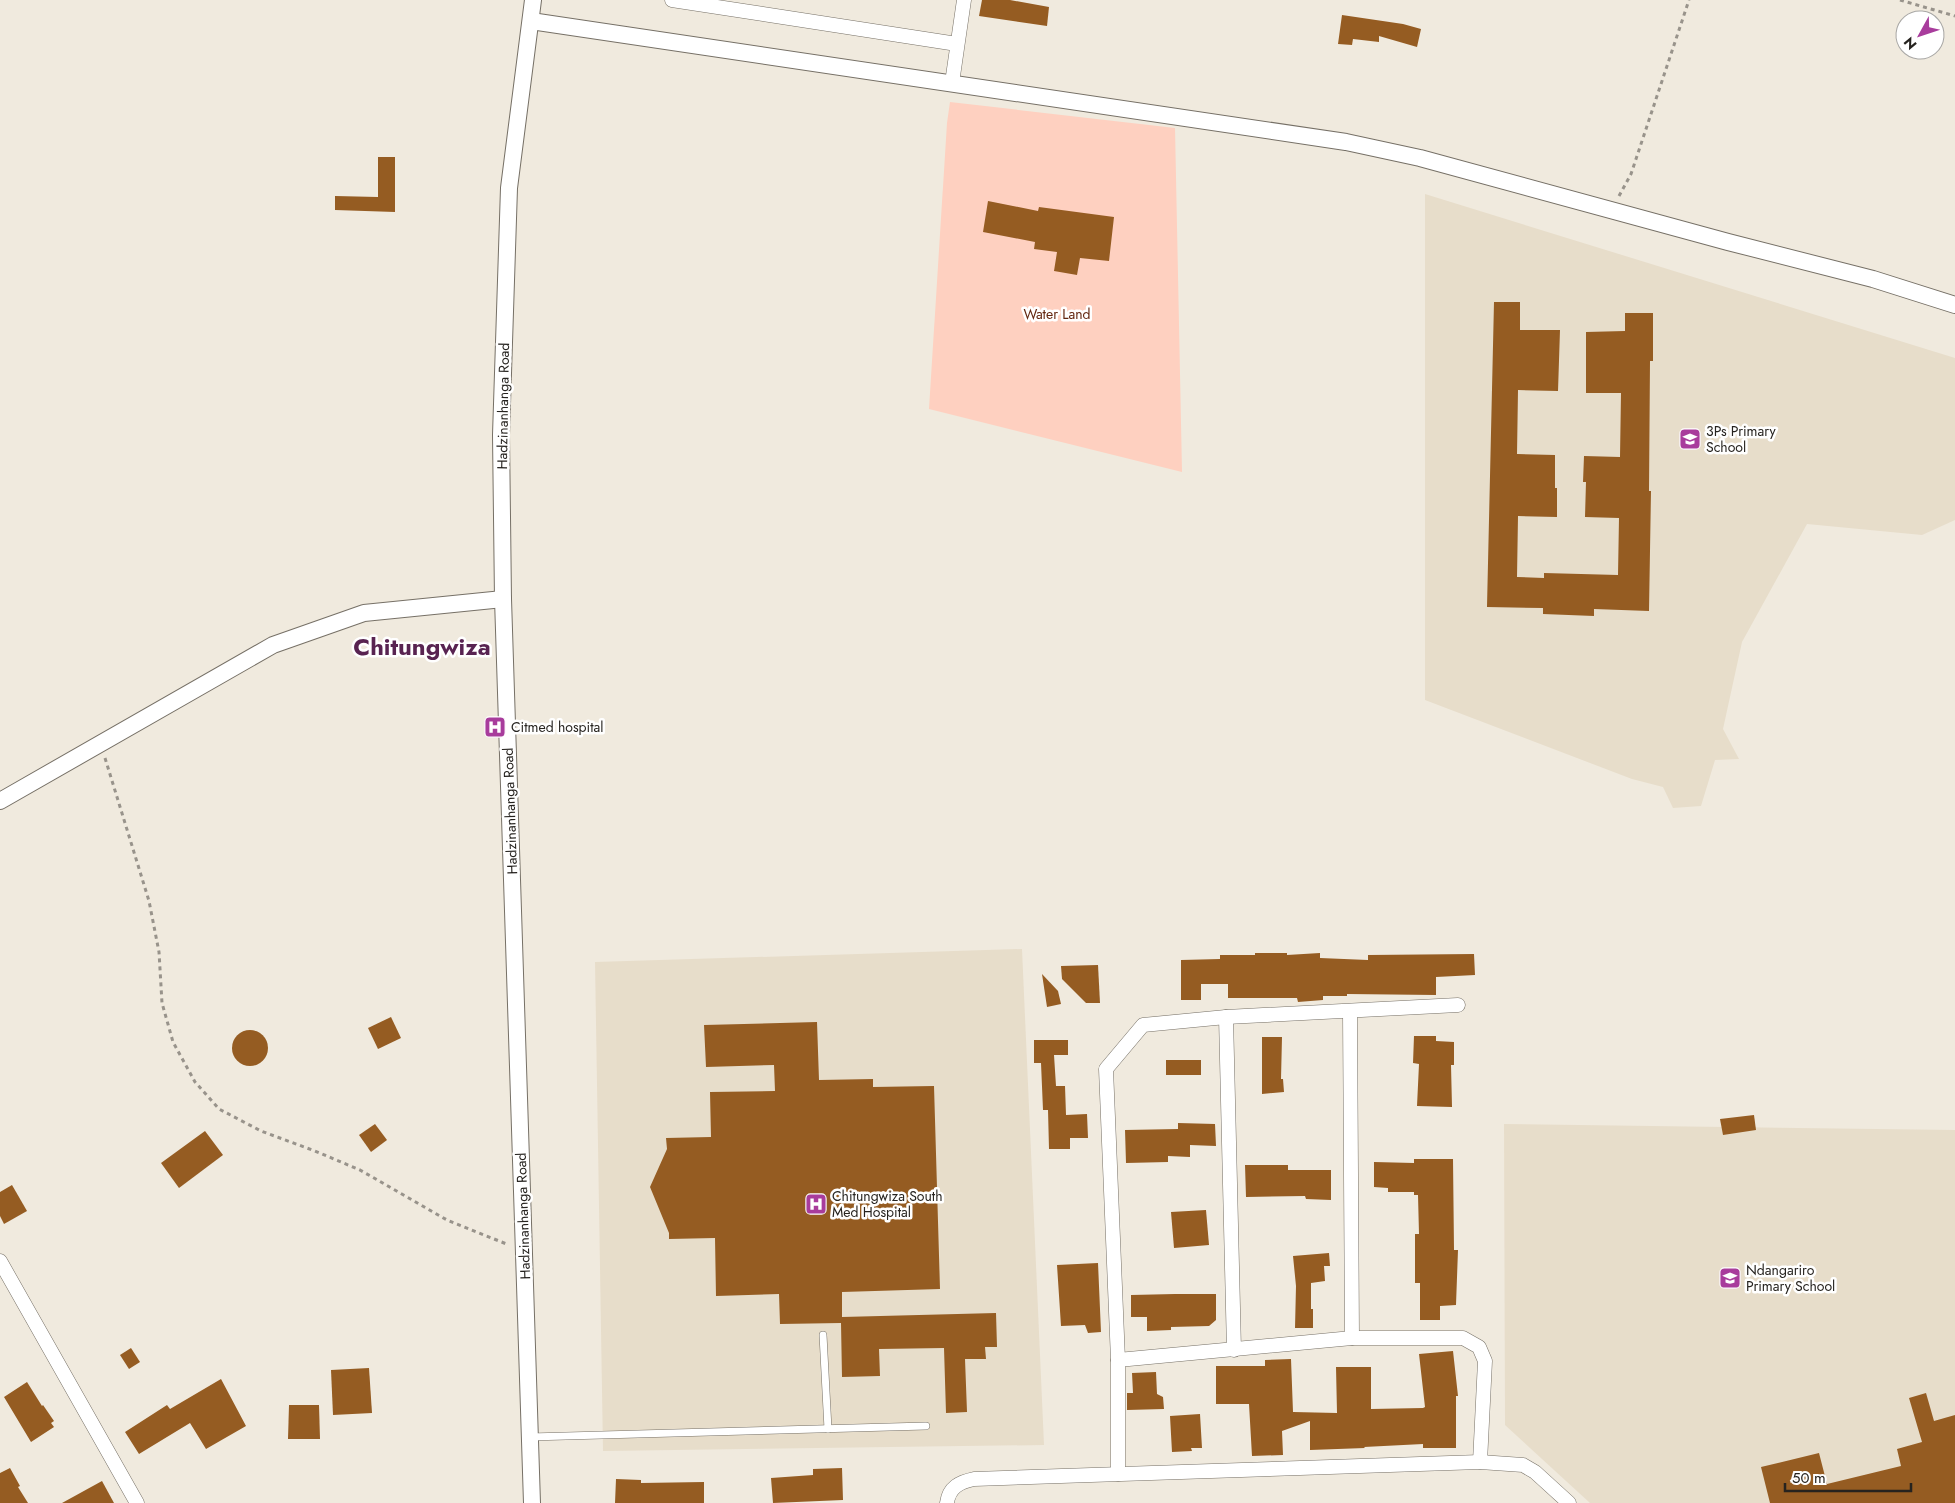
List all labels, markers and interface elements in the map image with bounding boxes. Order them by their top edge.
north arrow [1895,10,1945,60]
text: N [1899,33,1921,54]
park label: Water Land [1023,304,1091,324]
street label: Hadzinanhanga Road [492,342,514,470]
place label: 3Ps Primary School [1706,421,1776,457]
school or university icon: 3Ps Primary School [1678,427,1702,451]
district label: Chitungwiza [353,629,491,664]
hospital icon: Citmed hospital [483,715,507,739]
place label: Citmed hospital [511,717,603,737]
street label: Hadzinanhanga Road [498,747,522,875]
street label: Hadzinanhanga Road [511,1152,535,1280]
place label: Chitungwiza South Med Hospital [832,1186,943,1222]
hospital icon: Chitungwiza South Med Hospital [804,1192,828,1216]
place label: Ndangariro Primary School [1746,1260,1835,1296]
school or university icon: Ndangariro Primary School [1718,1266,1742,1290]
scale bar [1785,1460,1911,1492]
text: 50 m [1792,1467,1826,1489]

